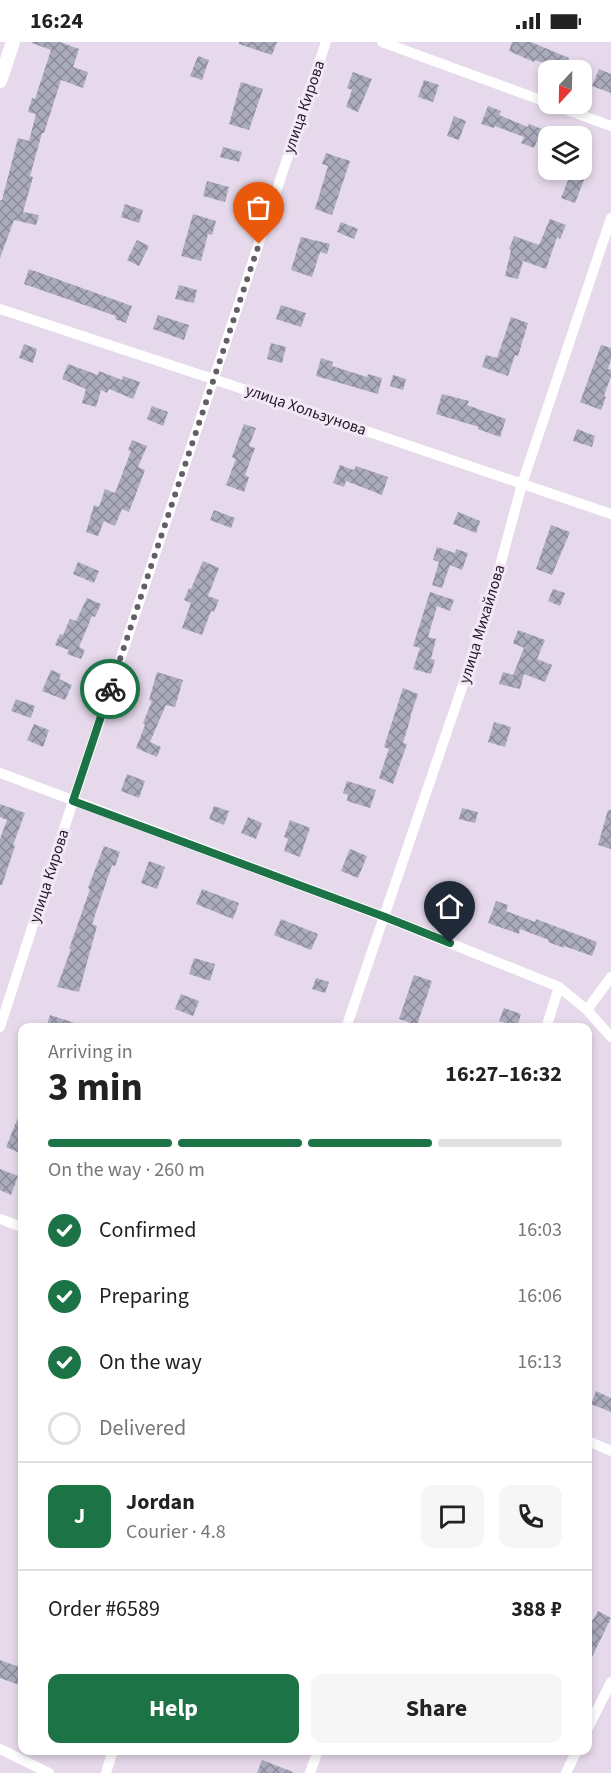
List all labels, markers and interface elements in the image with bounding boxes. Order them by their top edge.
text: 16:24 [30,5,83,37]
street label: улица Кирова [278,57,330,157]
north arrow [538,60,592,114]
map controls [538,60,592,180]
button: layers [538,126,592,180]
pin [233,182,284,244]
icon: bag [242,191,275,224]
street label: улица Хользунова [243,379,369,441]
street label: улица Михайлова [453,562,511,686]
courier [80,659,140,719]
icon: bike [94,673,127,706]
street label: улица Кирова [24,826,74,926]
pin [424,881,475,943]
icon: home [433,890,466,923]
text: Arriving in [48,1038,133,1066]
text: 16:27–16:32 [445,1058,562,1090]
text: 3 min [48,1060,143,1116]
text: On the way · 260 m [48,1156,205,1184]
icon: check [48,1214,81,1247]
text: Confirmed [99,1214,196,1246]
text: 16:03 [517,1216,562,1244]
icon: check [48,1280,81,1313]
text: Preparing [99,1280,189,1312]
text: 16:06 [517,1282,562,1310]
icon: check [48,1346,81,1379]
text: On the way [99,1346,202,1378]
text: 16:13 [517,1348,562,1376]
text: Delivered [99,1412,186,1444]
button: chat [421,1485,484,1548]
button: phone [499,1485,562,1548]
text: Jordan [126,1486,195,1518]
text: J [74,1500,85,1532]
text: Courier · 4.8 [126,1518,226,1546]
text: Order #6589 [48,1593,160,1625]
text: 388 ₽ [511,1593,562,1625]
button: Help [48,1674,299,1743]
button: Share [311,1674,562,1743]

